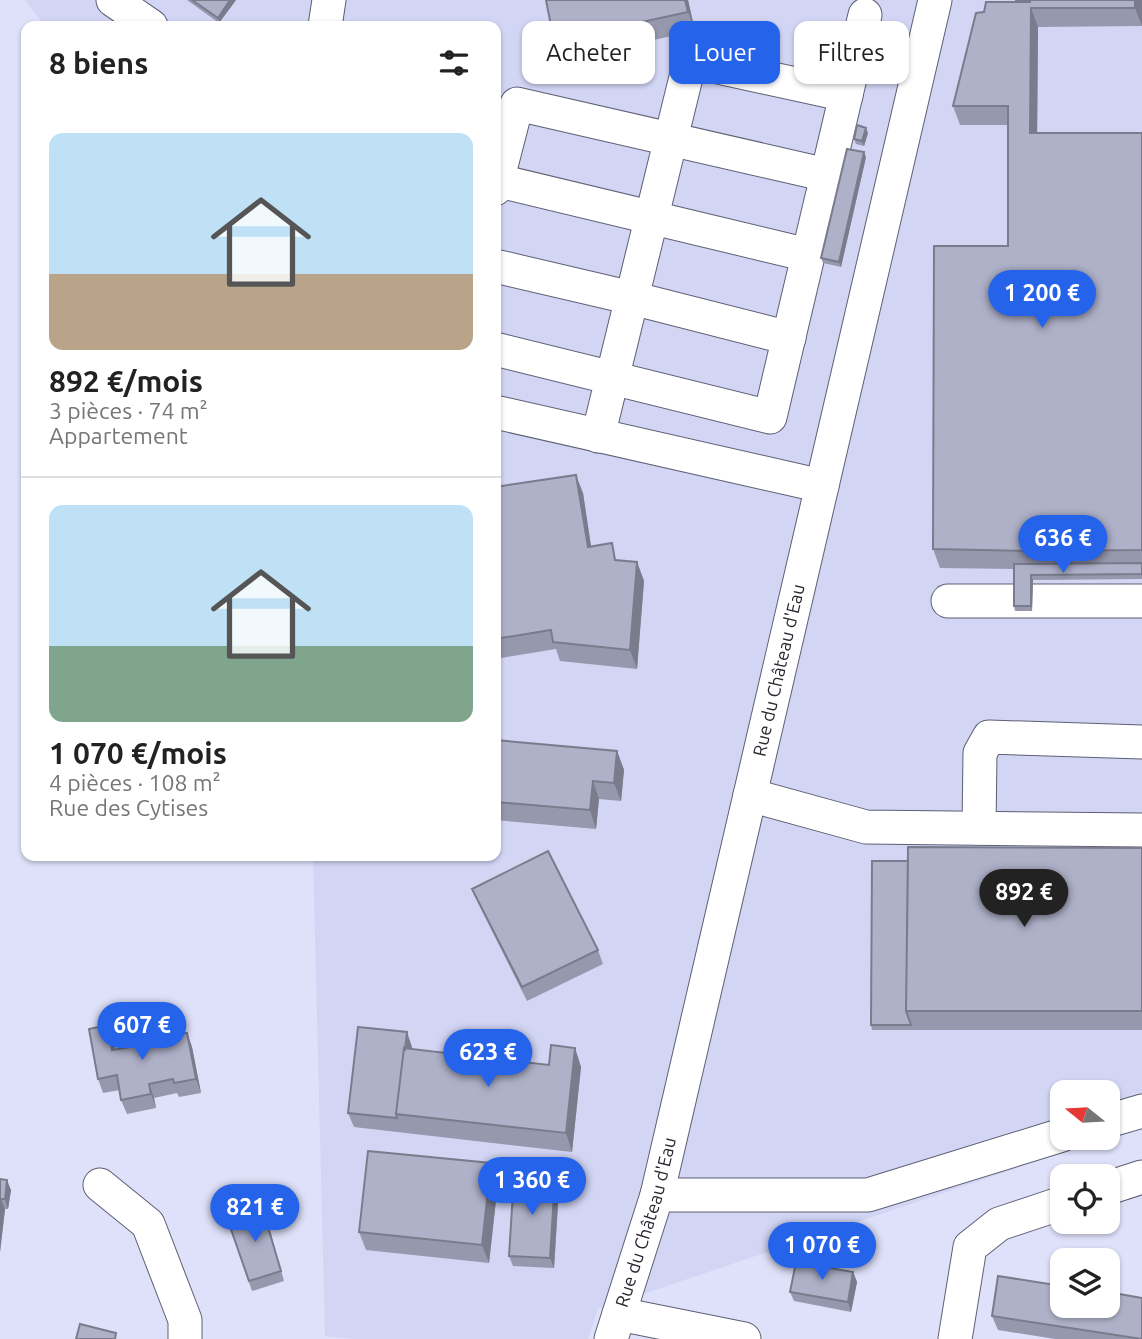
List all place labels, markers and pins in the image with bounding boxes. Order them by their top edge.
pin: 1 200 € [977,270,1107,330]
pin: 636 € [1014,516,1112,575]
pin: 892 € [975,870,1073,929]
pin: 607 € [93,1002,191,1062]
pin: 623 € [439,1030,537,1089]
pin: 1 360 € [467,1158,597,1217]
pin: 821 € [206,1184,304,1244]
pin: 1 070 € [757,1222,887,1282]

